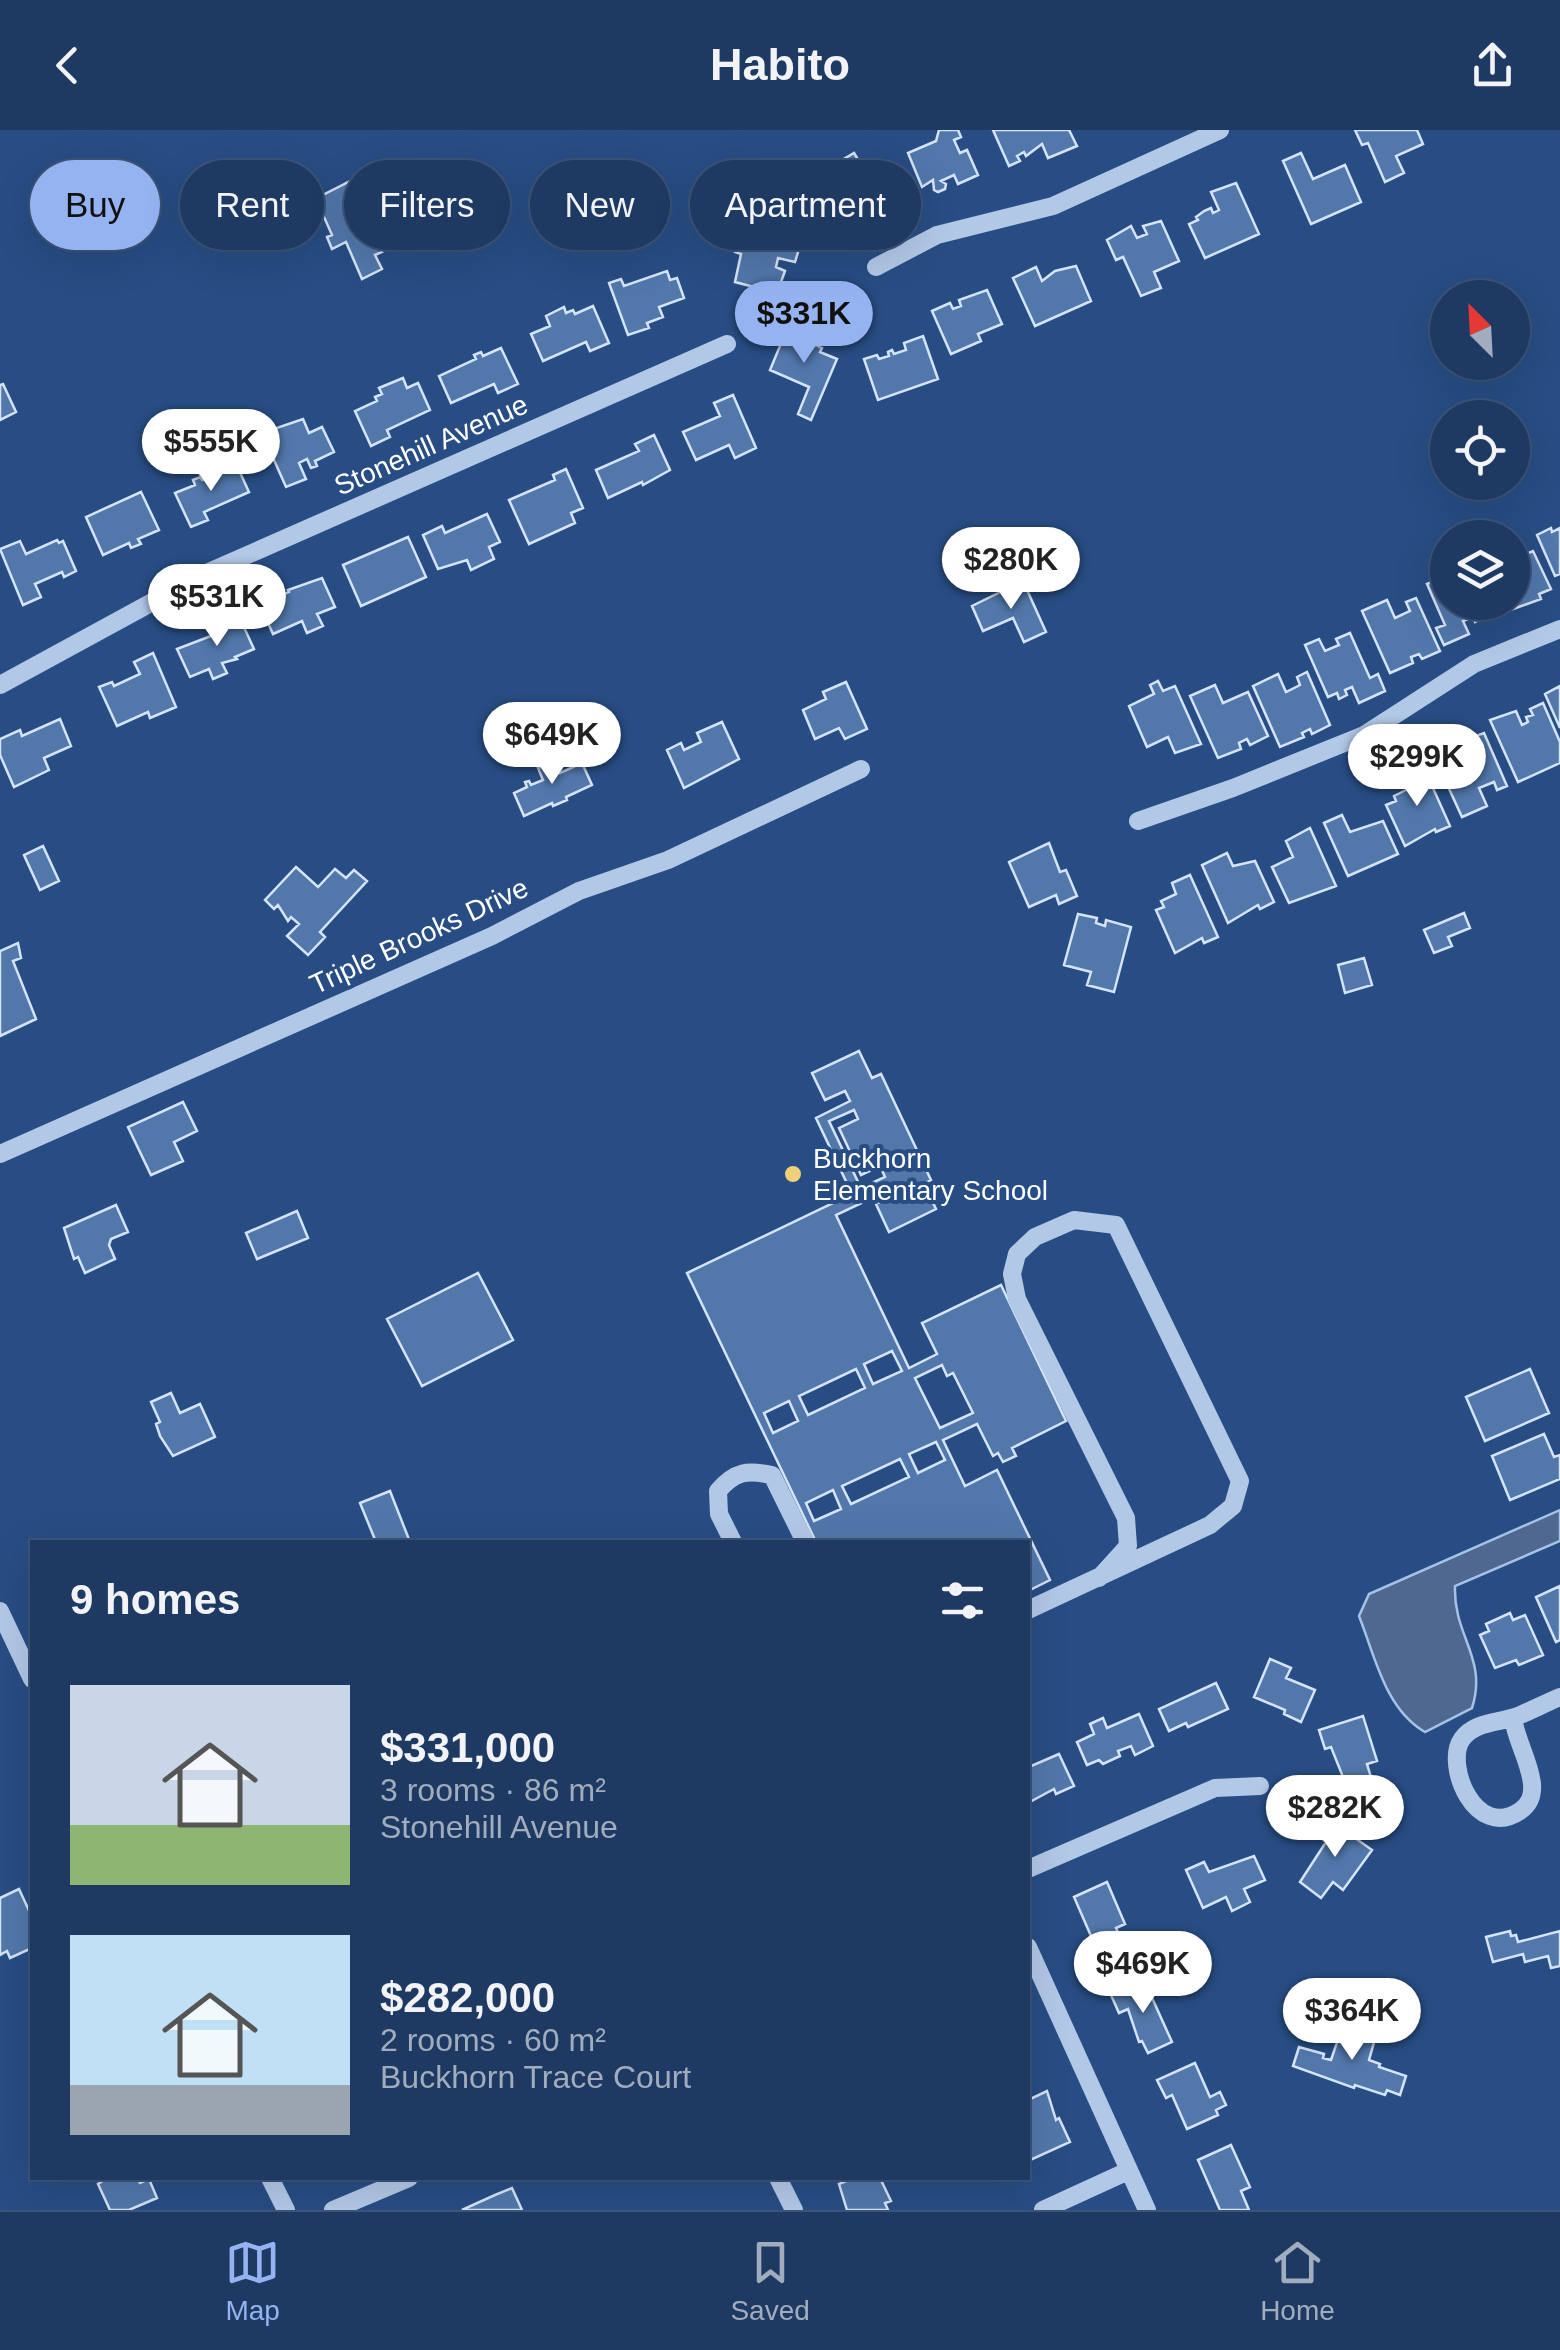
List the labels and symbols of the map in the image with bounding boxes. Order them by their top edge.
north arrow [1430,280,1530,380]
pin: $331K [734,281,874,366]
street label: Stonehill Avenue [330,389,532,501]
pin: $555K [141,409,281,494]
pin: $280K [941,527,1081,612]
pin: $531K [147,564,287,649]
pin: $649K [482,702,622,787]
pin: $299K [1347,724,1487,809]
street label: Triple Brooks Drive [305,872,533,1000]
place label: Buckhorn Elementary School [813,1143,1048,1206]
marker: Buckhorn Elementary School [782,1163,804,1185]
pin: $282K [1265,1775,1405,1860]
pin: $469K [1073,1931,1213,2016]
pin: $364K [1282,1978,1422,2063]

